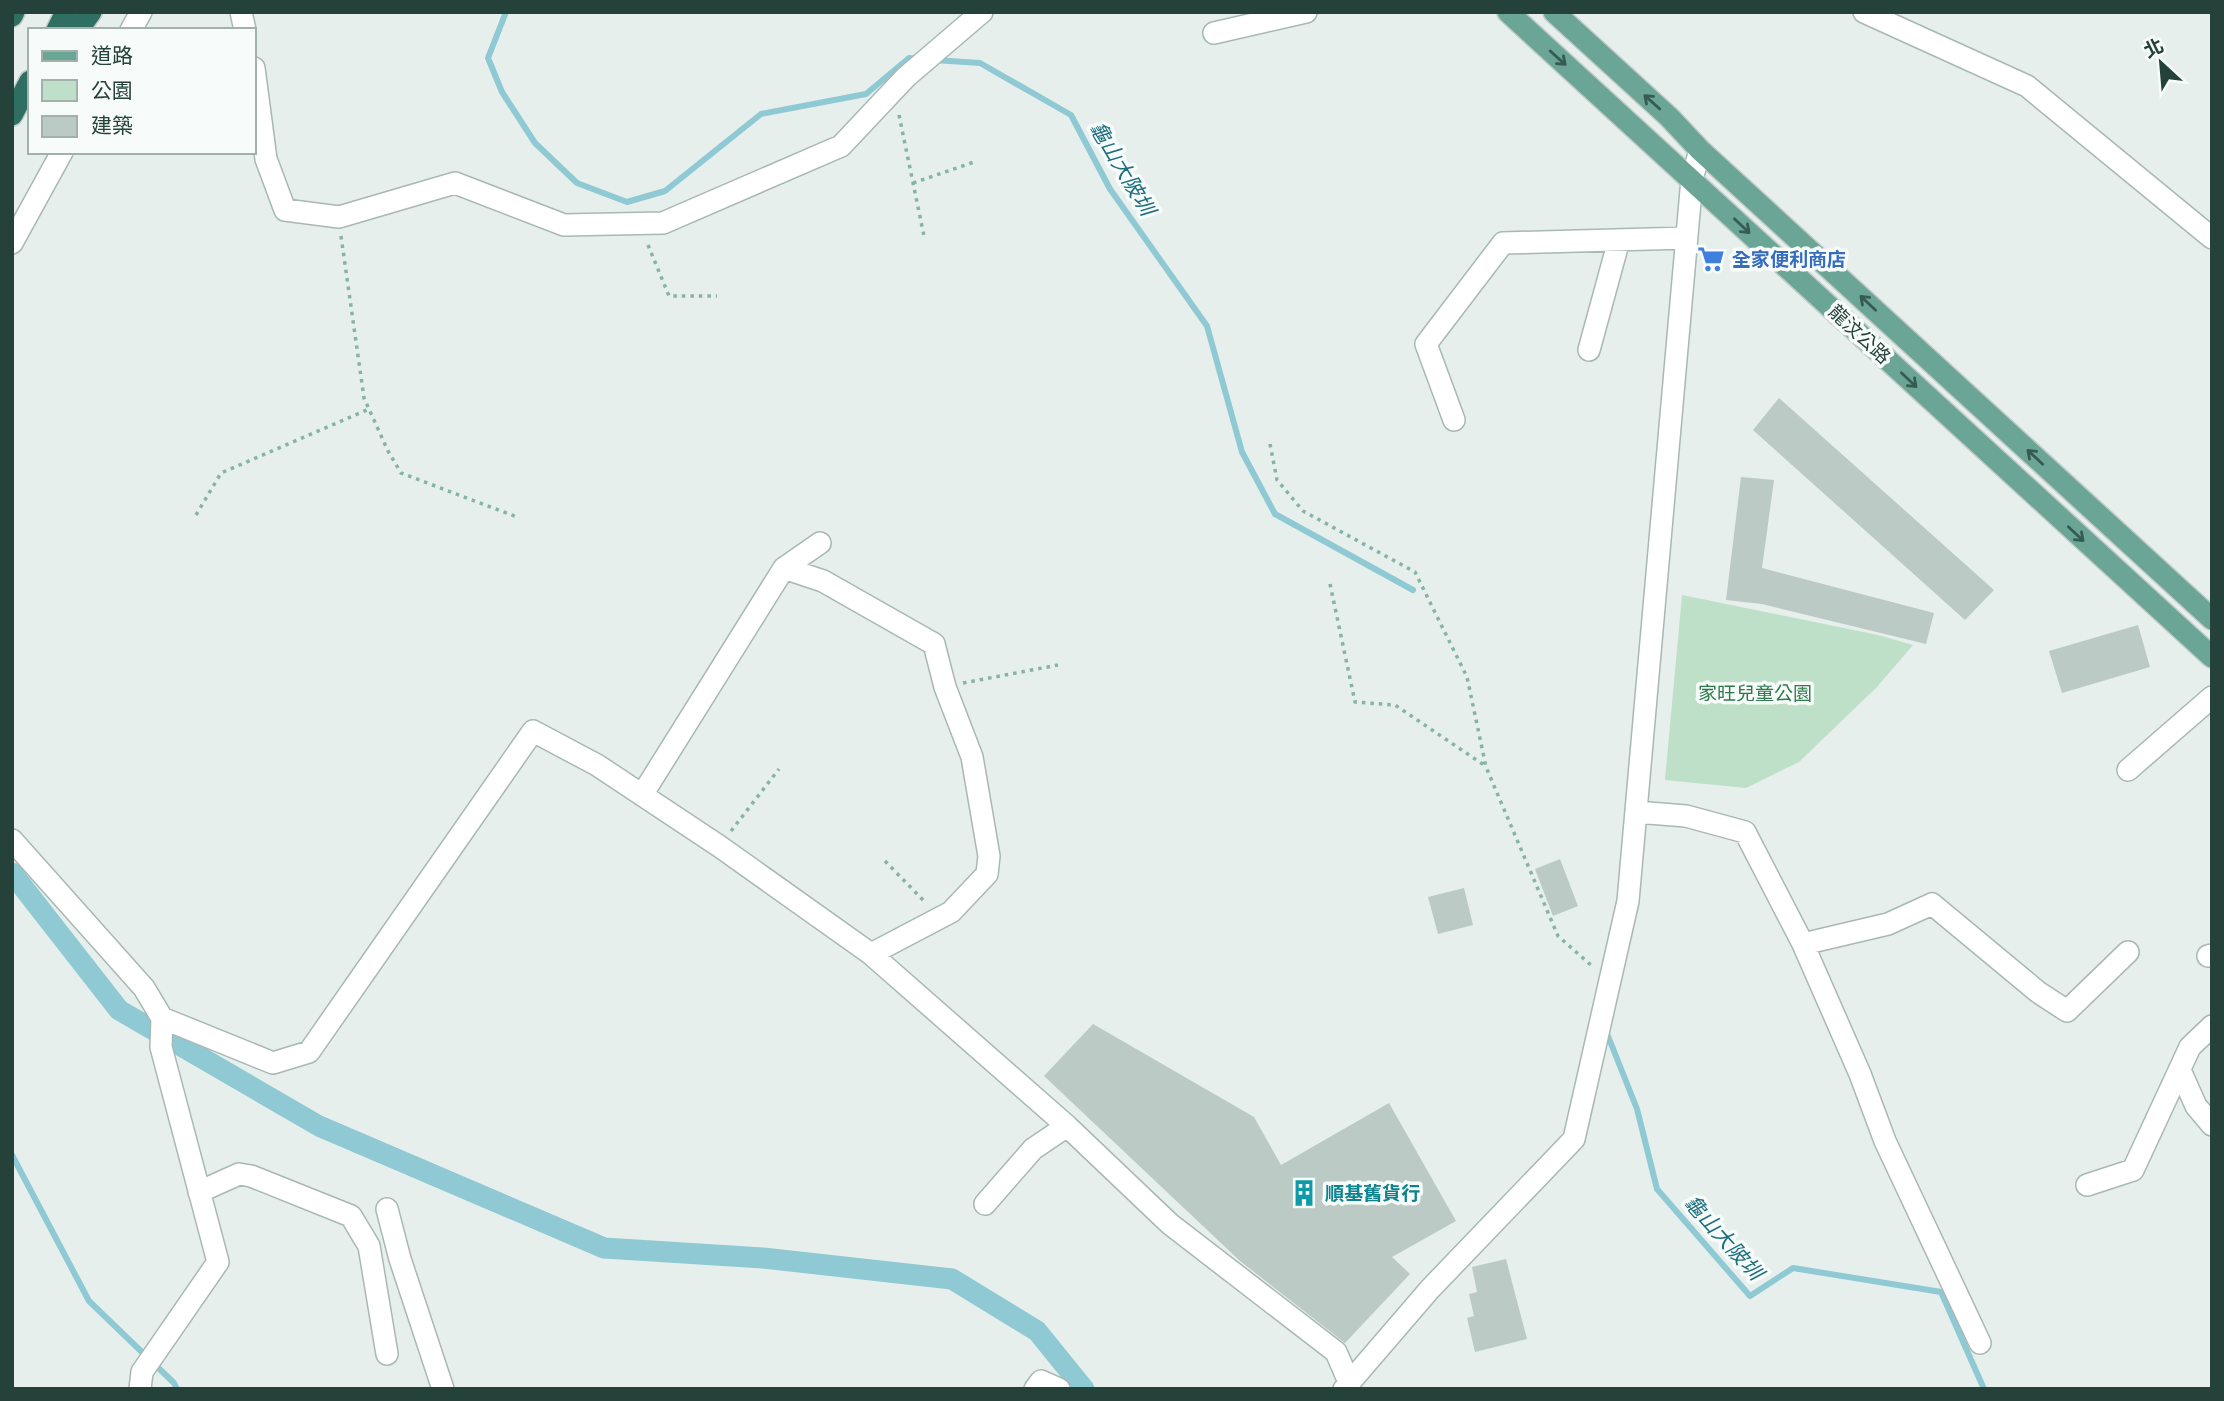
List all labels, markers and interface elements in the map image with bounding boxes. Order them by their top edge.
legend [28,28,256,154]
north arrow [2126,28,2196,98]
text: 北 [2139,32,2168,64]
text: 道路 [91,41,133,69]
one-way arrow [1549,50,1567,66]
text: 公園 [91,76,133,104]
one-way arrow [1643,94,1661,110]
text: 建築 [91,111,133,139]
water label: 龜山大陂圳 [1084,116,1164,223]
one-way arrow [1733,217,1750,234]
supermarket icon: 全家便利商店 [1696,244,1726,274]
place label: 全家便利商店 [1732,246,1846,272]
one-way arrow [1859,295,1877,311]
street label: 龍汶公路 [1823,299,1897,369]
one-way arrow [1900,371,1917,388]
one-way arrow [2027,449,2044,466]
one-way arrow [2067,526,2085,542]
park label: 家旺兒童公園 [1698,680,1812,706]
building icon: 順基舊貨行 [1289,1178,1319,1208]
place label: 順基舊貨行 [1325,1180,1420,1206]
water label: 龜山大陂圳 [1678,1189,1772,1288]

